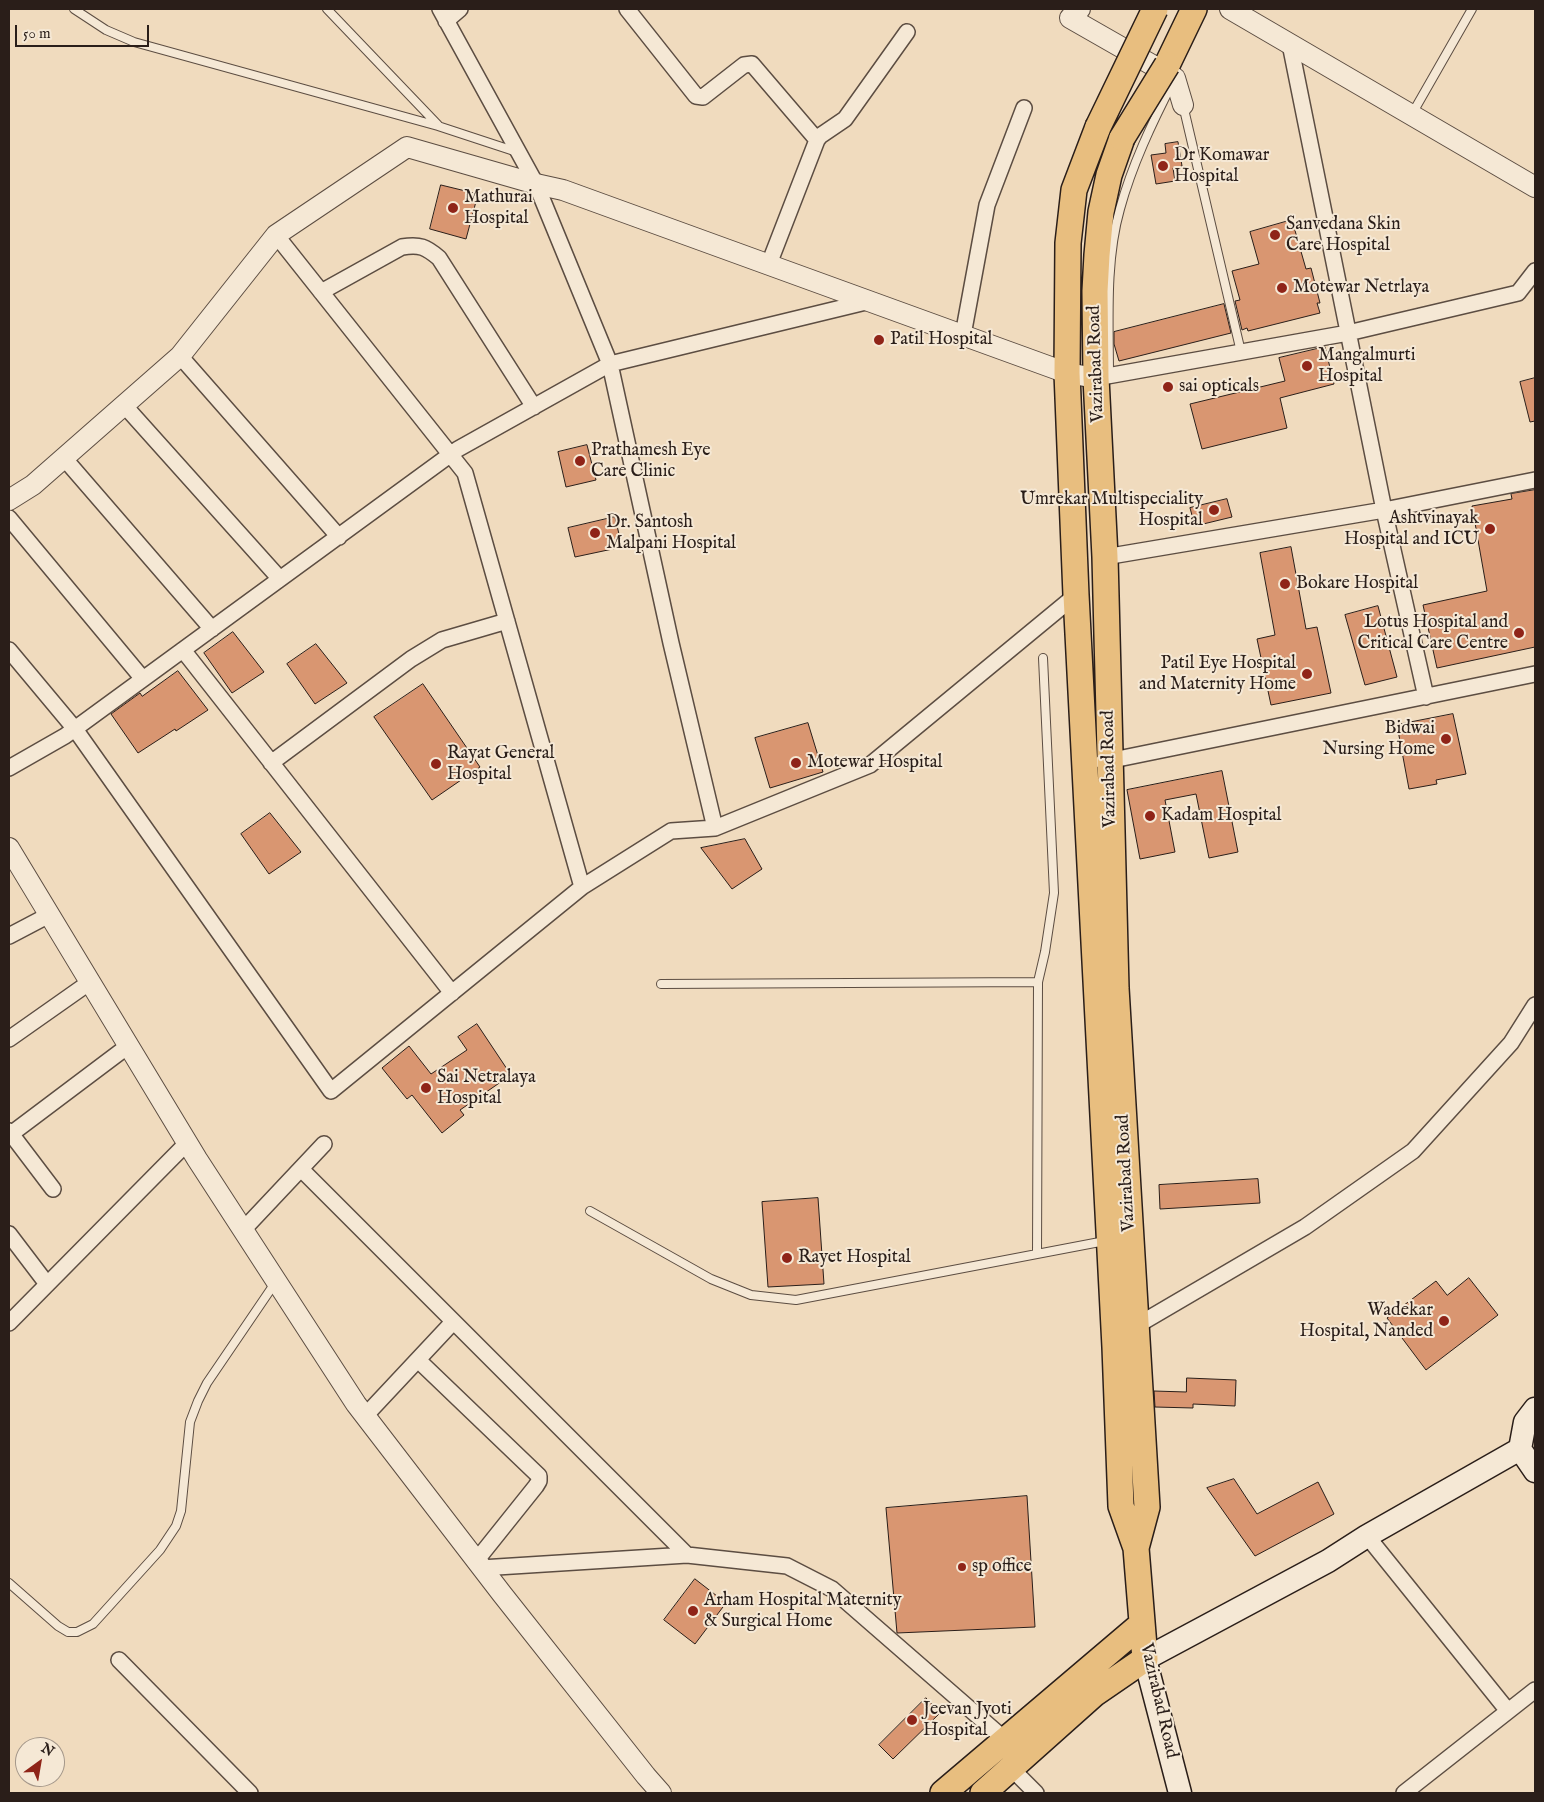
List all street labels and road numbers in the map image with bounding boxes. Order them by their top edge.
street label: Vazirabad Road [1084,305,1110,423]
street label: Vazirabad Road [1098,710,1122,828]
street label: Vazirabad Road [1113,1114,1141,1232]
street label: Vazirabad Road [1134,1641,1182,1761]

